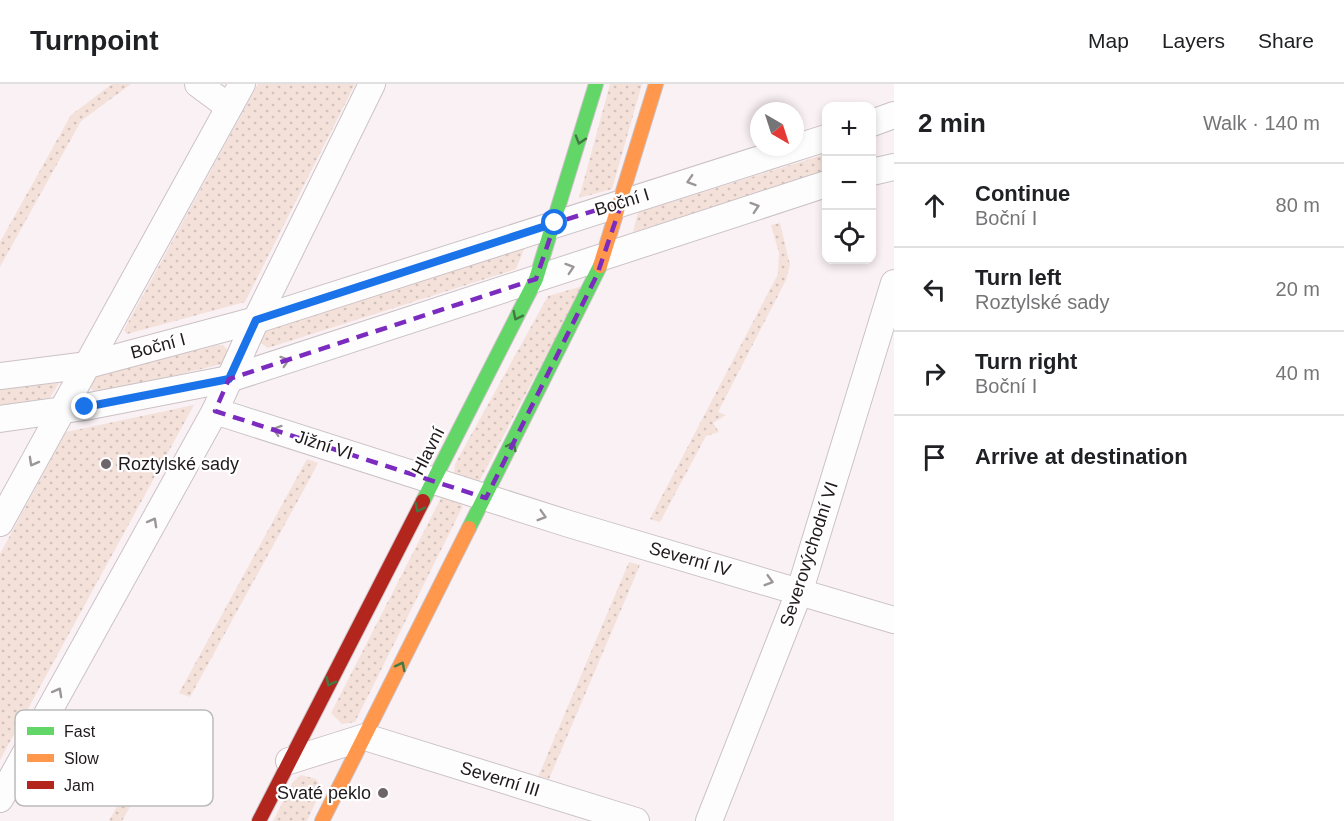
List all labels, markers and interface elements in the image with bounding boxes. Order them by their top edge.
text: Turnpoint [30,25,159,56]
text: Map [1088,29,1129,52]
text: Layers [1162,29,1225,52]
text: Share [1258,29,1314,52]
north arrow [750,102,804,156]
map controls [822,102,876,264]
button: + [822,102,876,156]
text: 2 min [918,108,986,138]
text: Walk · 140 m [1203,112,1320,134]
one-way arrow [575,134,587,145]
button: − [822,156,876,210]
one-way arrow [686,174,697,186]
text: Continue [975,181,1070,206]
street label: Boční I [592,184,652,220]
icon: ahead [918,189,951,222]
text: 80 m [1276,194,1320,216]
one-way arrow [749,202,760,214]
text: Boční I [975,207,1037,229]
route start [541,209,567,235]
button: locate [822,210,876,264]
one-way arrow [564,263,575,275]
text: Turn left [975,265,1061,290]
icon: left [918,273,951,306]
text: 20 m [1276,278,1320,300]
text: Roztylské sady [975,291,1110,313]
one-way arrow [513,309,524,320]
street label: Boční I [128,329,188,363]
text: Turn right [975,349,1077,374]
one-way arrow [279,356,290,368]
icon: right [918,357,951,390]
text: 40 m [1276,362,1320,384]
text: Boční I [975,375,1037,397]
route end [71,393,97,419]
street label: Hlavní [408,424,448,478]
one-way arrow [272,425,283,437]
street label: Jižní VI [293,426,355,464]
icon: arrive [918,441,951,474]
one-way arrow [505,442,516,452]
text: Arrive at destination [975,444,1188,469]
place label: Roztylské sady [118,454,239,474]
one-way arrow [29,456,40,466]
marker: Roztylské sady [99,457,113,471]
street label: Severovýchodní VI [776,479,842,629]
one-way arrow [415,502,426,512]
one-way arrow [536,508,547,521]
one-way arrow [146,518,157,528]
street label: Severní IV [647,538,733,580]
one-way arrow [763,574,774,586]
one-way arrow [394,662,405,673]
one-way arrow [326,675,337,686]
one-way arrow [51,688,62,698]
legend [15,710,213,806]
text: Fast [64,723,96,740]
text: Slow [64,750,99,767]
street label: Severní III [458,757,542,801]
text: Jam [64,777,94,794]
place label: Svaté peklo [277,783,371,803]
marker: Svaté peklo [376,786,390,800]

